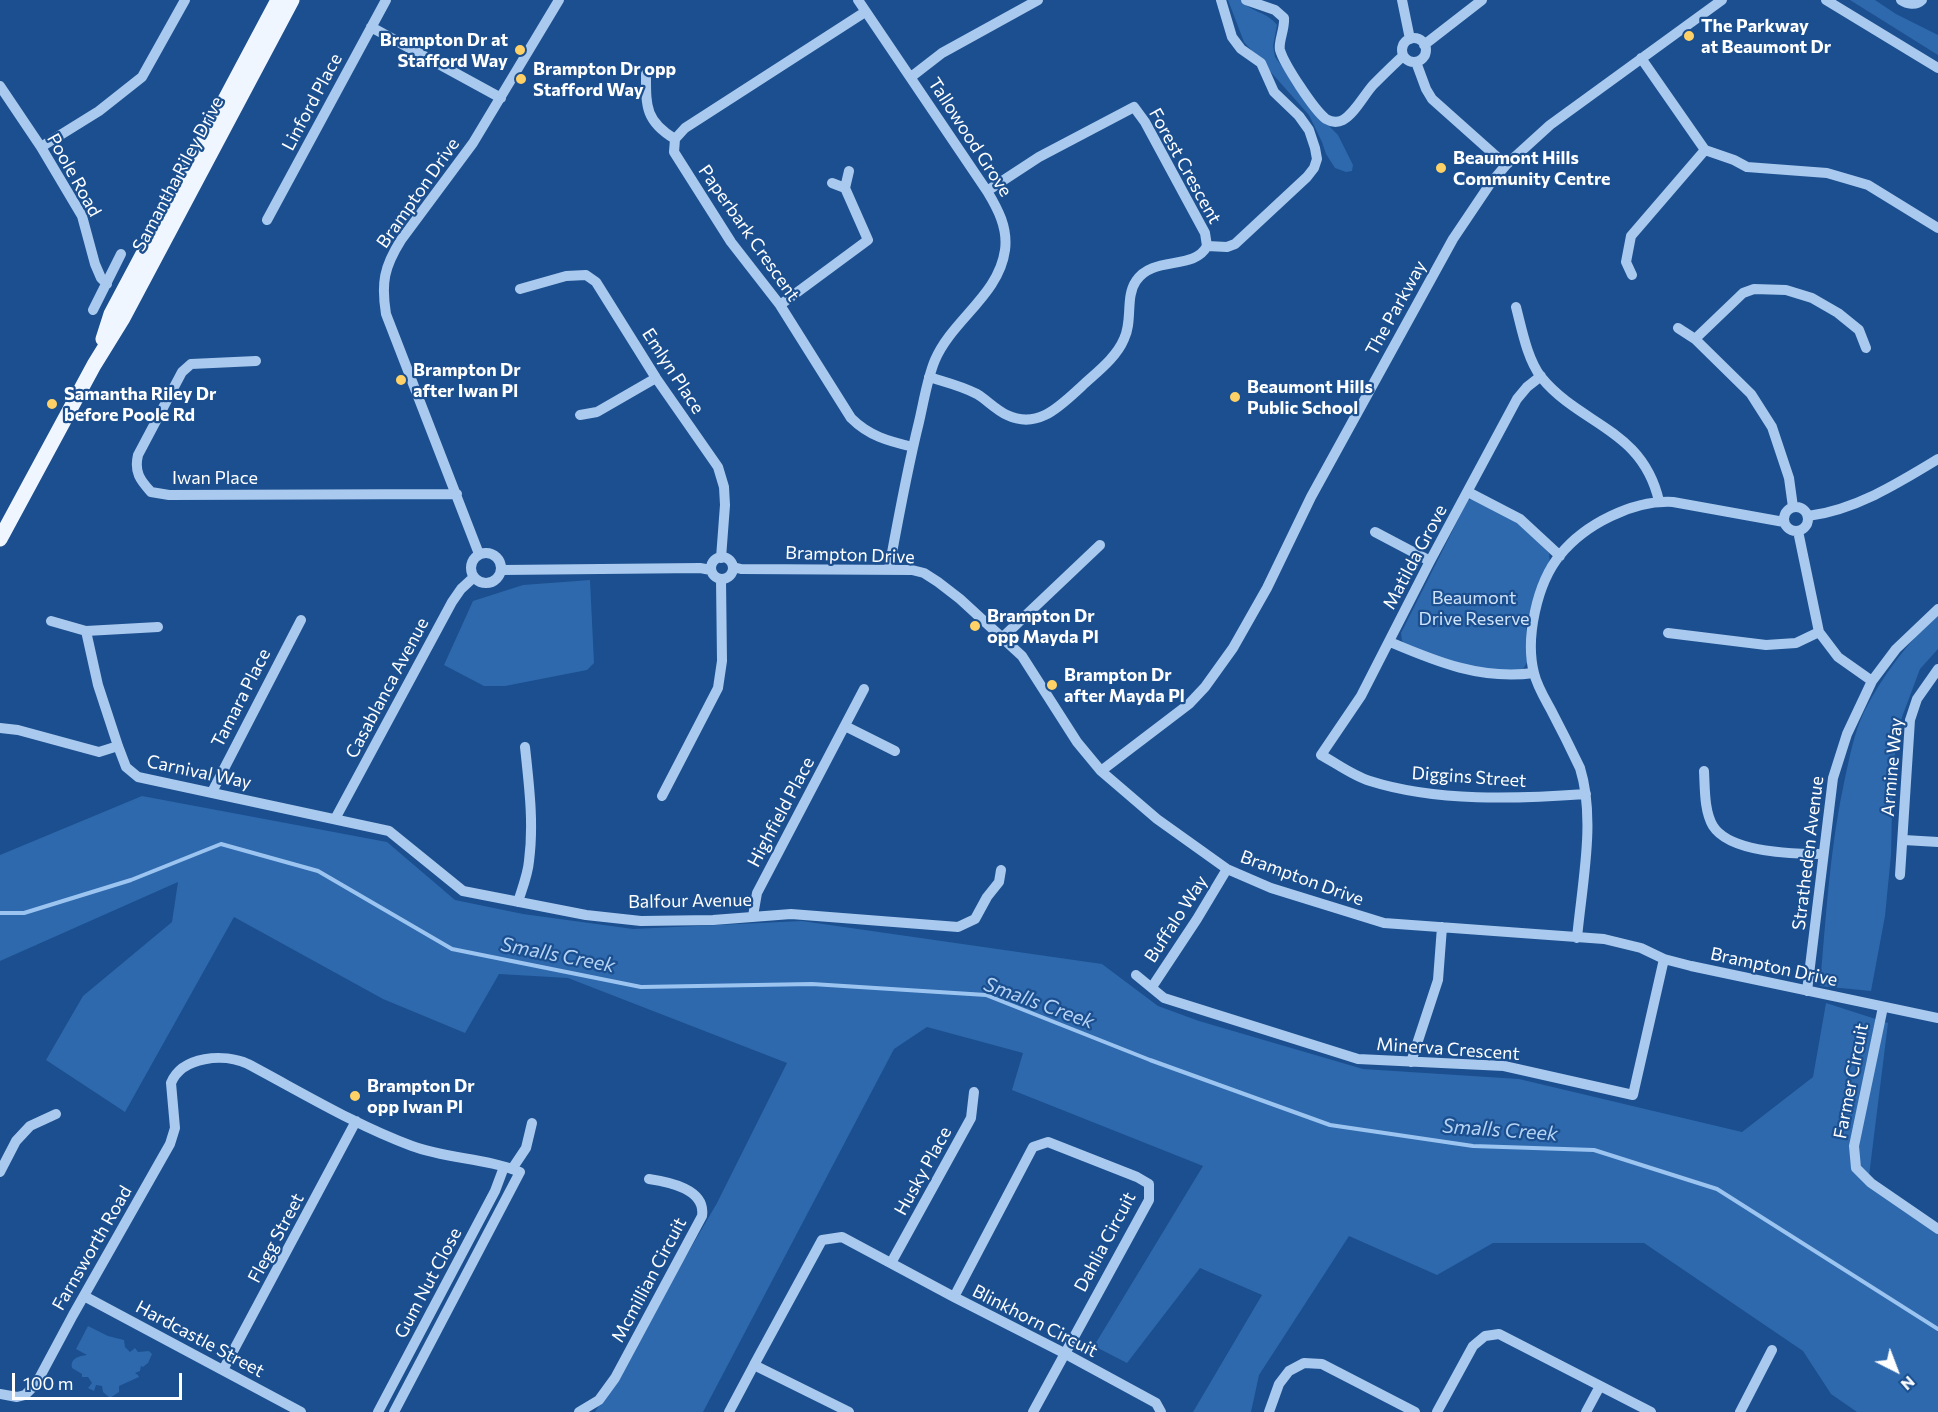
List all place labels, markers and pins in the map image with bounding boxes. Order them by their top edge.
place label: The Parkway at Beaumont Dr [1701,15,1831,57]
place label: Brampton Dr at Stafford Way [380,29,508,72]
marker: The Parkway at Beaumont Dr [1682,29,1696,43]
marker: Brampton Dr at Stafford Way [513,43,527,57]
place label: Brampton Dr opp Stafford Way [533,58,676,100]
marker: Brampton Dr opp Stafford Way [514,72,528,86]
place label: Beaumont Hills Community Centre [1453,147,1611,190]
marker: Beaumont Hills Community Centre [1434,161,1448,175]
place label: Brampton Dr after Iwan Pl [413,359,521,401]
marker: Brampton Dr after Iwan Pl [394,373,408,387]
place label: Beaumont Hills Public School [1247,376,1373,418]
place label: Samantha Riley Dr before Poole Rd [64,383,216,426]
marker: Beaumont Hills Public School [1228,390,1242,404]
marker: Samantha Riley Dr before Poole Rd [45,397,59,411]
place label: Brampton Dr opp Mayda Pl [987,605,1099,648]
marker: Brampton Dr opp Mayda Pl [968,619,982,633]
place label: Brampton Dr after Mayda Pl [1064,664,1185,706]
marker: Brampton Dr after Mayda Pl [1045,678,1059,692]
place label: Brampton Dr opp Iwan Pl [367,1075,475,1118]
marker: Brampton Dr opp Iwan Pl [348,1089,362,1103]

